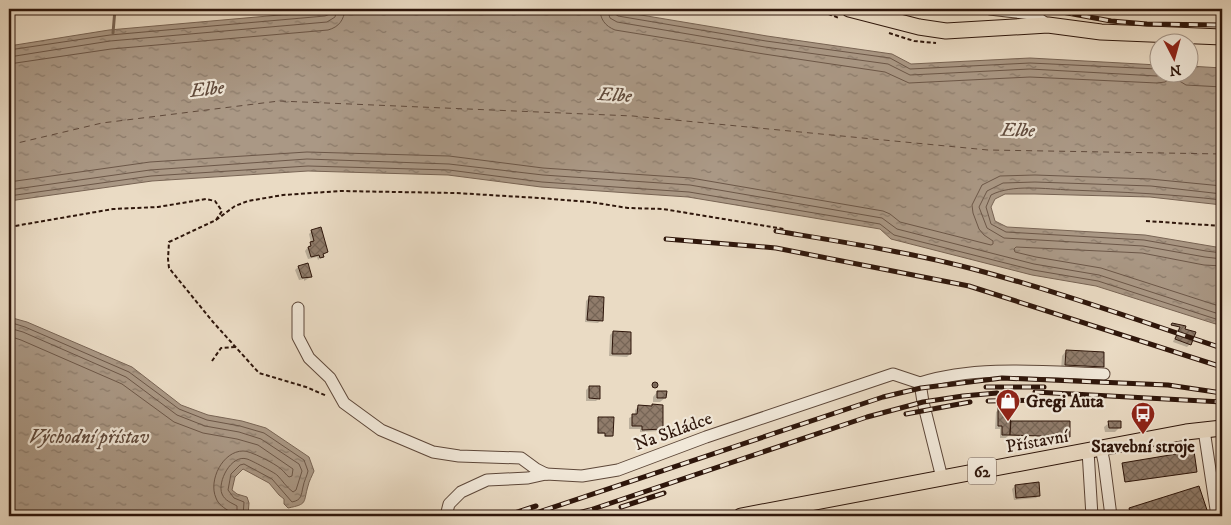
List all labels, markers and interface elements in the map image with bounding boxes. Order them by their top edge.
north arrow [1148,32,1198,82]
text: N [1168,60,1182,80]
water label: Elbe [188,76,226,103]
water label: Elbe [596,83,633,108]
water label: Elbe [1000,119,1036,142]
shop icon: Gregi Auta [995,388,1021,422]
place label: Gregi Auta [1026,391,1104,413]
bus stop icon: Stavební stroje [1130,401,1156,435]
street label: Na Skládce [631,408,715,456]
street label: Přístavní [1004,425,1072,458]
water label: Východní přístav [29,426,149,450]
place label: Stavební stroje [1091,436,1195,458]
road number: 62 [968,458,996,484]

